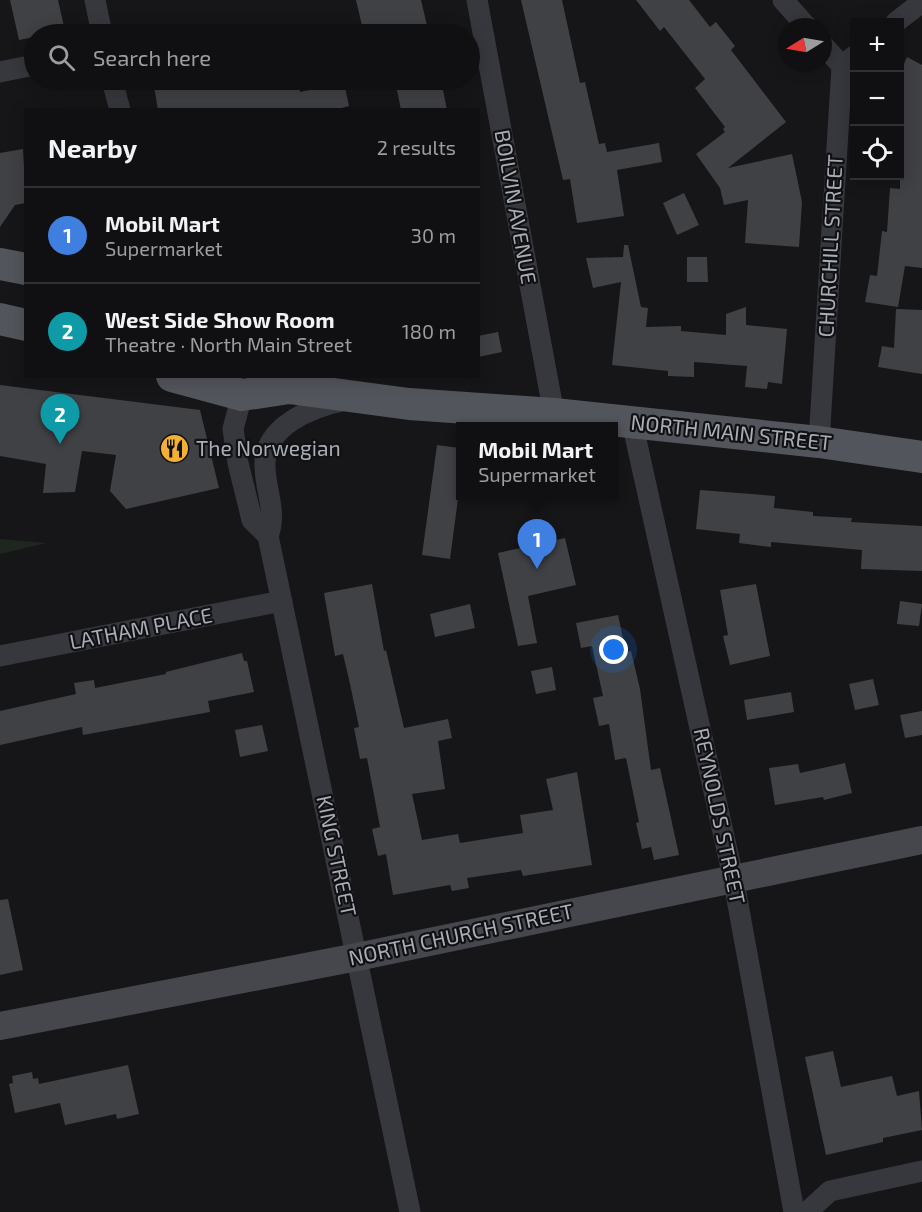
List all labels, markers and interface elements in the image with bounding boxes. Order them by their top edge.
north arrow [778,18,832,72]
map controls [850,18,904,180]
button: + [850,18,904,72]
search box [24,24,480,90]
icon: search [45,41,78,74]
text: Search here [93,44,211,70]
button: − [850,72,904,126]
button: locate [850,126,904,180]
street label: BOILVIN AVENUE [491,128,542,286]
text: Nearby [48,132,137,163]
text: 2 results [377,135,456,159]
street label: CHURCHILL STREET [812,154,847,338]
text: Mobil Mart [105,210,220,236]
text: 1 [63,223,72,247]
text: 30 m [411,223,456,247]
text: Supermarket [105,236,223,260]
text: West Side Show Room [105,306,335,332]
text: 2 [62,319,73,343]
text: 180 m [402,319,456,343]
text: Theatre · North Main Street [105,332,352,356]
pin: 2 [40,394,80,444]
street label: NORTH MAIN STREET [630,409,833,454]
popup [456,422,618,500]
restaurant icon: The Norwegian [159,433,191,465]
place label: The Norwegian [196,435,341,460]
text: Mobil Mart [478,436,593,462]
text: Supermarket [478,462,596,486]
pin: 1 [518,520,556,569]
street label: LATHAM PLACE [67,601,214,654]
your location [599,635,628,664]
street label: REYNOLDS STREET [690,725,751,906]
street label: KING STREET [312,793,363,919]
street label: NORTH CHURCH STREET [346,898,575,970]

